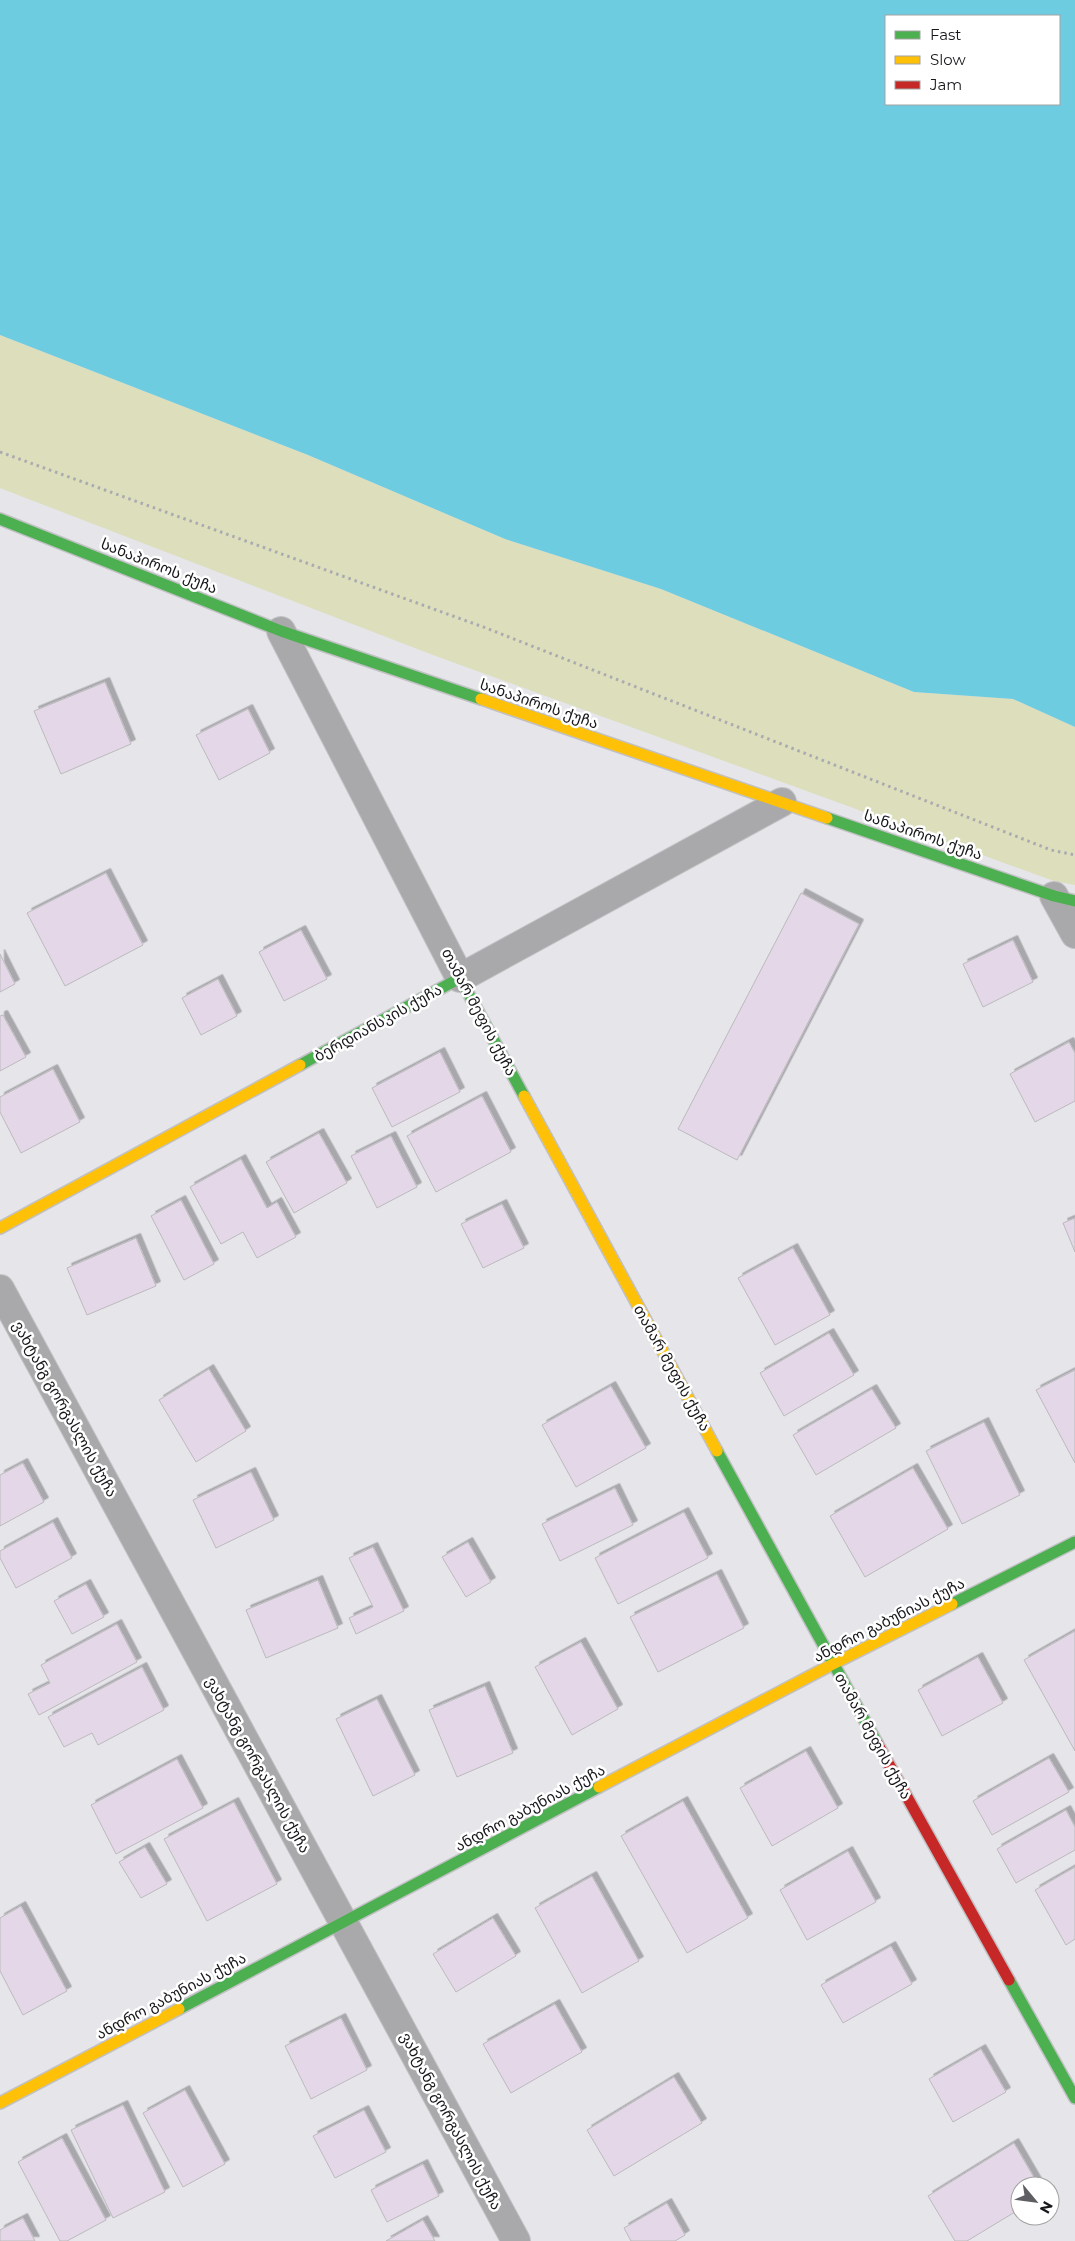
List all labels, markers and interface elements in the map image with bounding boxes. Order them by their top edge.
legend [885,15,1060,105]
text: Fast [930,25,961,44]
text: Slow [930,50,966,69]
text: Jam [929,75,962,94]
street label: სანაპიროს ქუჩა [98,533,220,598]
street label: სანაპიროს ქუჩა [477,674,601,733]
street label: სანაპიროს ქუჩა [861,805,985,864]
street label: თამარ მეფის ქუჩა [438,945,521,1079]
street label: ბერდიანსკის ქუჩა [311,980,445,1066]
street label: თამარ მეფის ქუჩა [630,1301,715,1434]
street label: ვახტანგ გორგასლის ქუჩა [9,1317,122,1500]
street label: ანდრო გაბუნიას ქუჩა [810,1573,968,1666]
street label: თამარ მეფის ქუჩა [831,1669,916,1802]
street label: ვახტანგ გორგასლის ქუჩა [202,1673,315,1856]
street label: ანდრო გაბუნიას ქუჩა [451,1760,608,1855]
street label: ანდრო გაბუნიას ქუჩა [92,1948,249,2043]
street label: ვახტანგ გორგასლის ქუჩა [396,2029,506,2213]
north arrow [1010,2176,1060,2226]
text: N [1036,2198,1057,2217]

